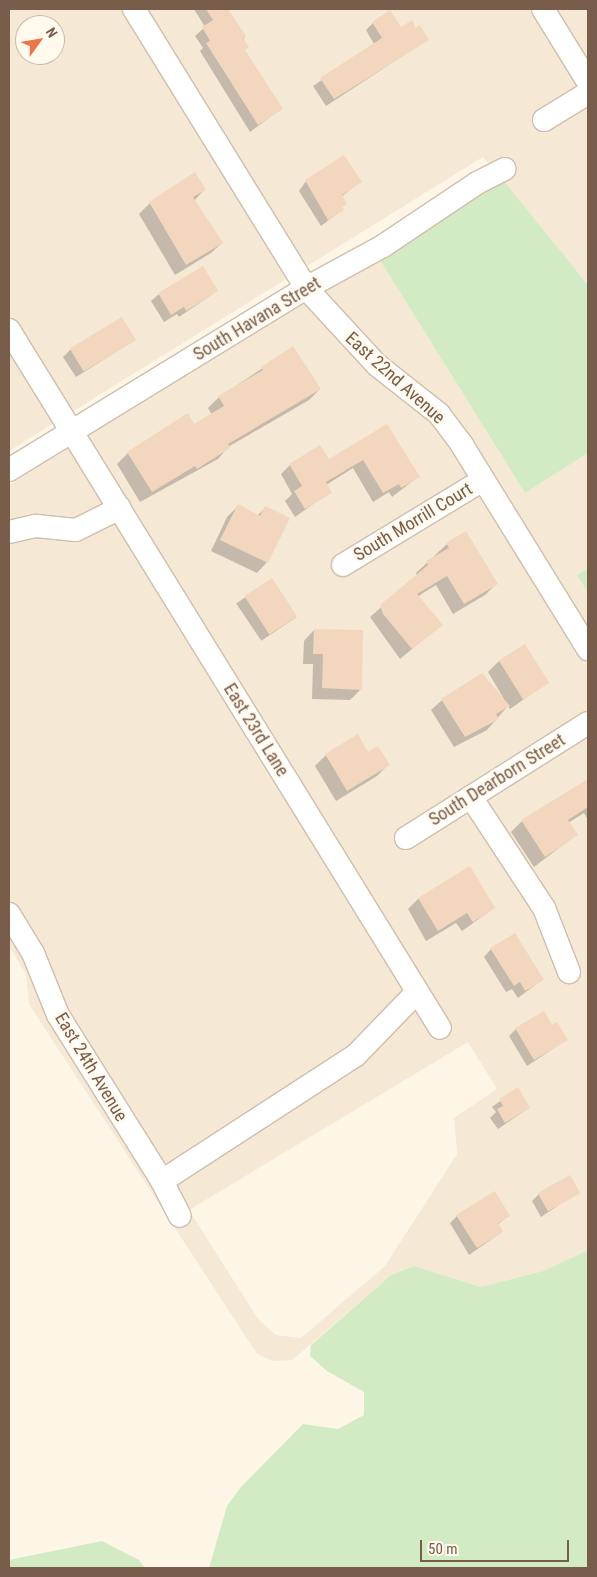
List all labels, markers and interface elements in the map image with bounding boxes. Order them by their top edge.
north arrow [15,15,65,65]
text: N [43,25,61,40]
street label: South Havana Street [189,272,325,366]
street label: East 22nd Avenue [341,328,449,428]
street label: South Morrill Court [350,478,476,566]
street label: East 23rd Lane [219,679,293,781]
street label: South Dearborn Street [425,729,569,831]
street label: East 24th Avenue [50,1009,132,1125]
scale bar [422,1530,571,1562]
text: 50 m [428,1540,458,1558]

